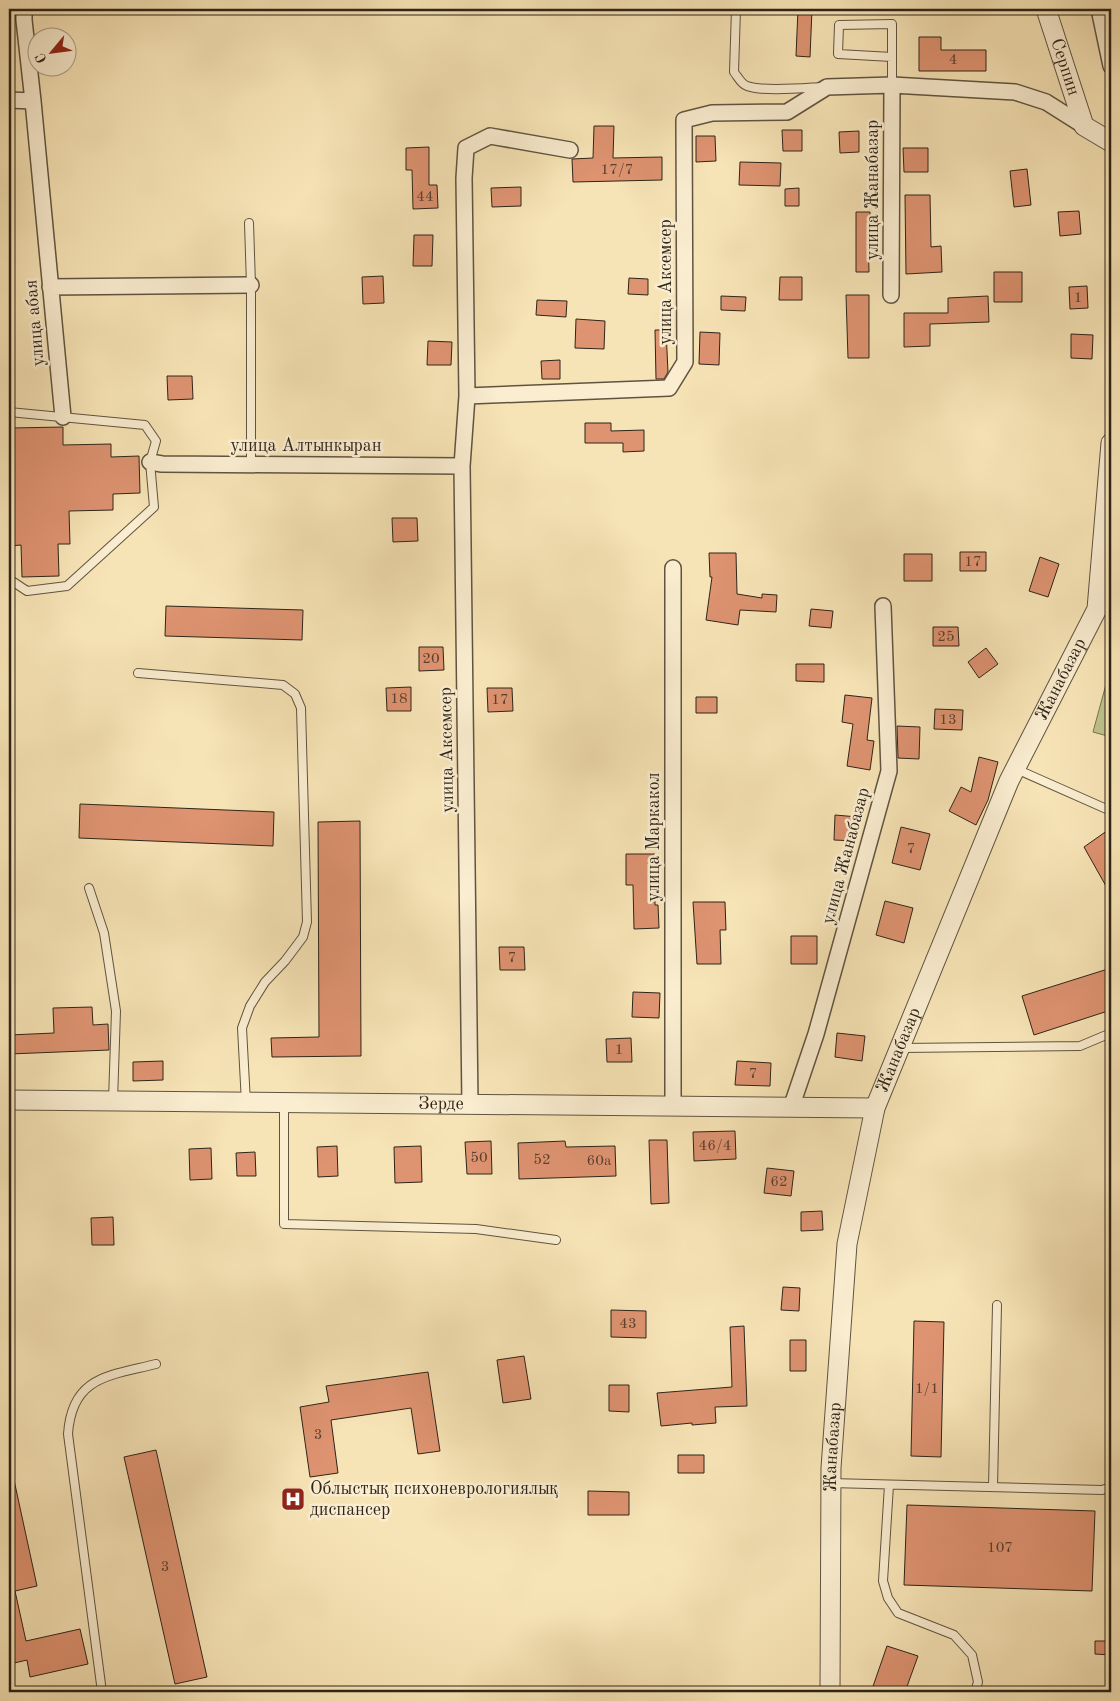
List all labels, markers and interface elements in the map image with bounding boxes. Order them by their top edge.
north arrow [28,28,78,78]
street label: Серпин [1047,36,1083,98]
text: С [33,50,50,65]
house number: 4 [949,53,957,68]
street label: улица Жанабазар [864,120,882,260]
house number: 17/7 [601,163,633,178]
house number: 44 [416,190,434,205]
street label: улица Аксемсер [657,219,675,345]
street label: улица абая [22,279,48,367]
house number: 1 [1074,291,1082,306]
street label: улица Алтынкыран [230,437,382,455]
house number: 17 [964,555,982,570]
house number: 25 [937,630,955,645]
street label: Жанабазар [1033,635,1089,723]
house number: 20 [422,652,440,667]
street label: улица Аксемсер [437,687,457,813]
house number: 18 [390,692,408,707]
house number: 17 [491,693,509,708]
house number: 13 [939,713,957,728]
street label: улица Маркакол [645,772,663,902]
street label: улица Жанабазар [819,786,873,926]
house number: 7 [907,842,915,857]
house number: 7 [508,951,516,966]
street label: Жанабазар [873,1005,924,1095]
house number: 1 [615,1043,623,1058]
house number: 7 [749,1067,757,1082]
street label: Зерде [418,1095,464,1113]
house number: 46/4 [699,1139,731,1154]
house number: 50 [470,1151,488,1166]
house number: 52 [533,1153,551,1168]
house number: 60а [587,1154,612,1169]
house number: 62 [770,1175,788,1190]
house number: 43 [619,1317,637,1332]
house number: 1/1 [915,1382,939,1397]
street label: Жанабазар [822,1402,845,1492]
house number: 3 [314,1428,322,1443]
place label: Облыстық психоневрологиялық диспансер [310,1480,558,1519]
hospital icon: Облыстық психоневрологиялық диспансер [280,1486,306,1512]
house number: 107 [987,1541,1013,1556]
house number: 3 [161,1560,169,1575]

